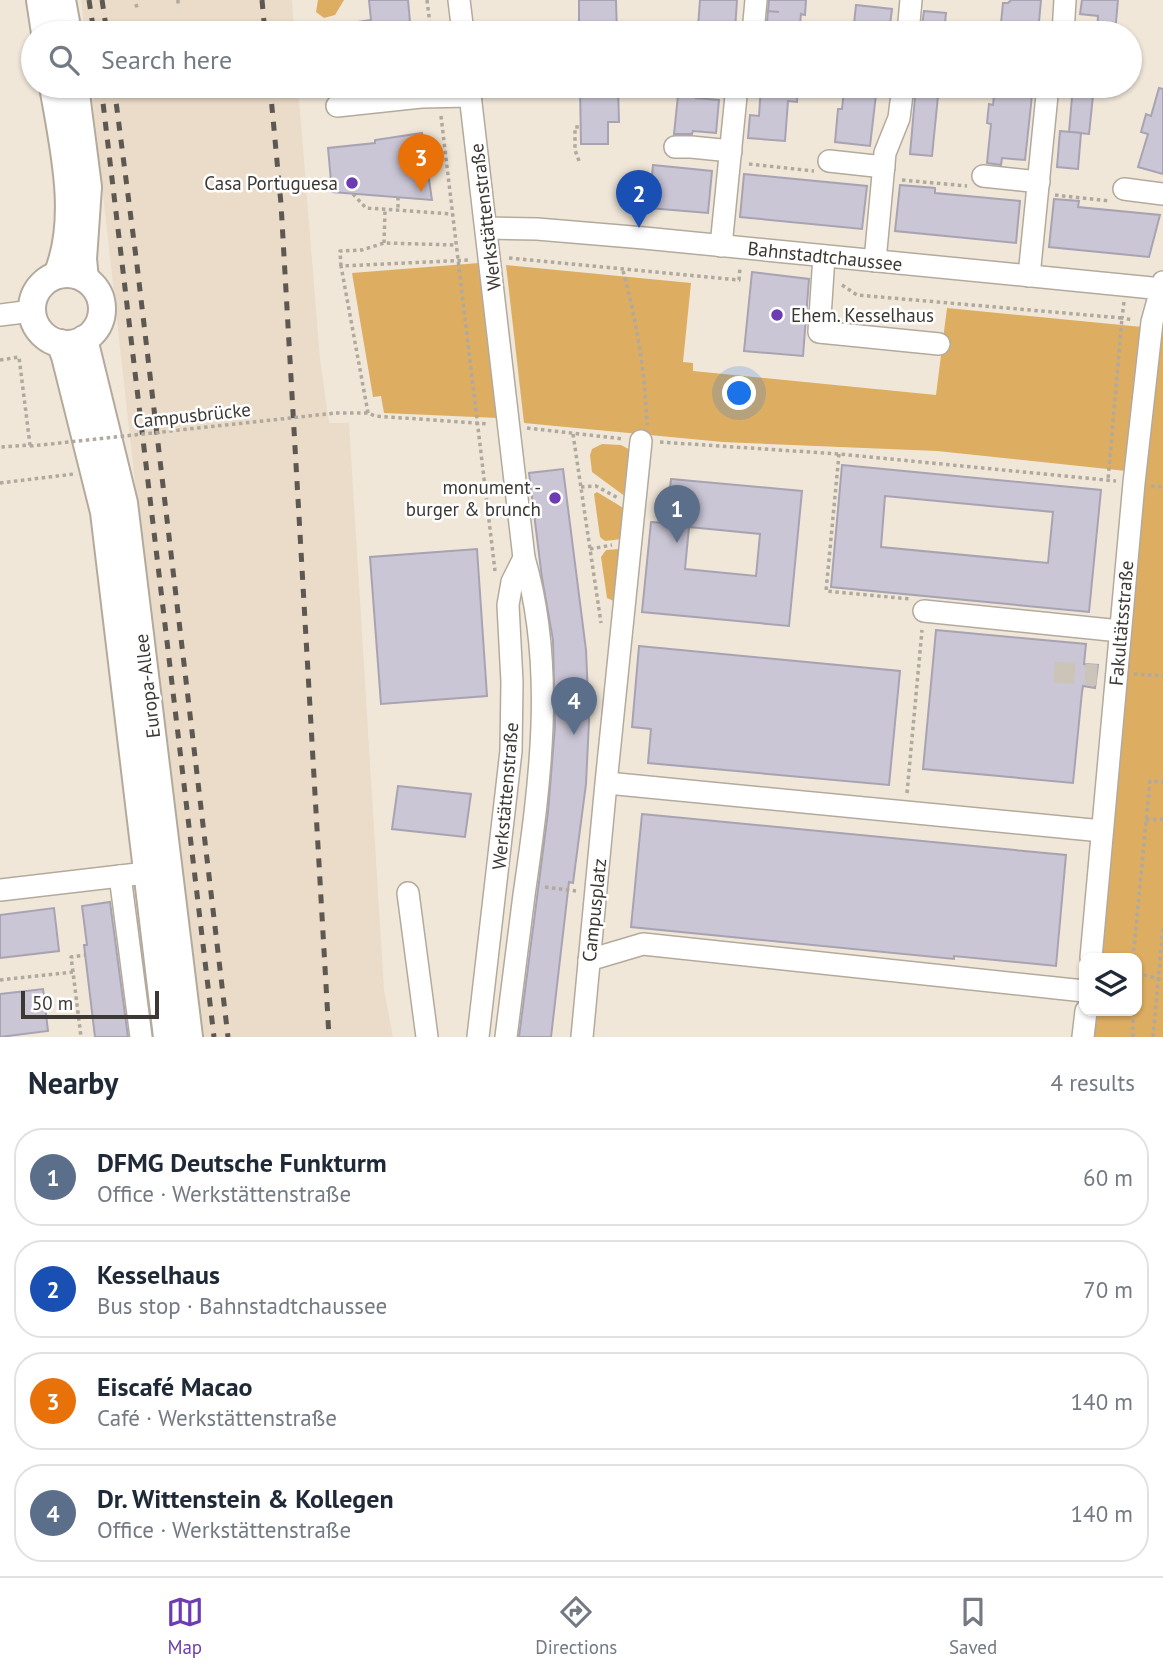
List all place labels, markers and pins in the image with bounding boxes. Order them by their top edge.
pin: 3 [398,134,444,192]
pin: 2 [616,170,662,228]
place label: Casa Portuguesa [204,171,338,195]
marker: Casa Portuguesa [344,175,360,191]
place label: Ehem. Kesselhaus [791,303,934,327]
marker: Ehem. Kesselhaus [769,307,785,323]
place label: monument - burger & brunch [406,475,541,521]
pin: 1 [654,485,700,543]
marker: monument - burger & brunch [547,490,563,506]
pin: 4 [551,677,597,735]

